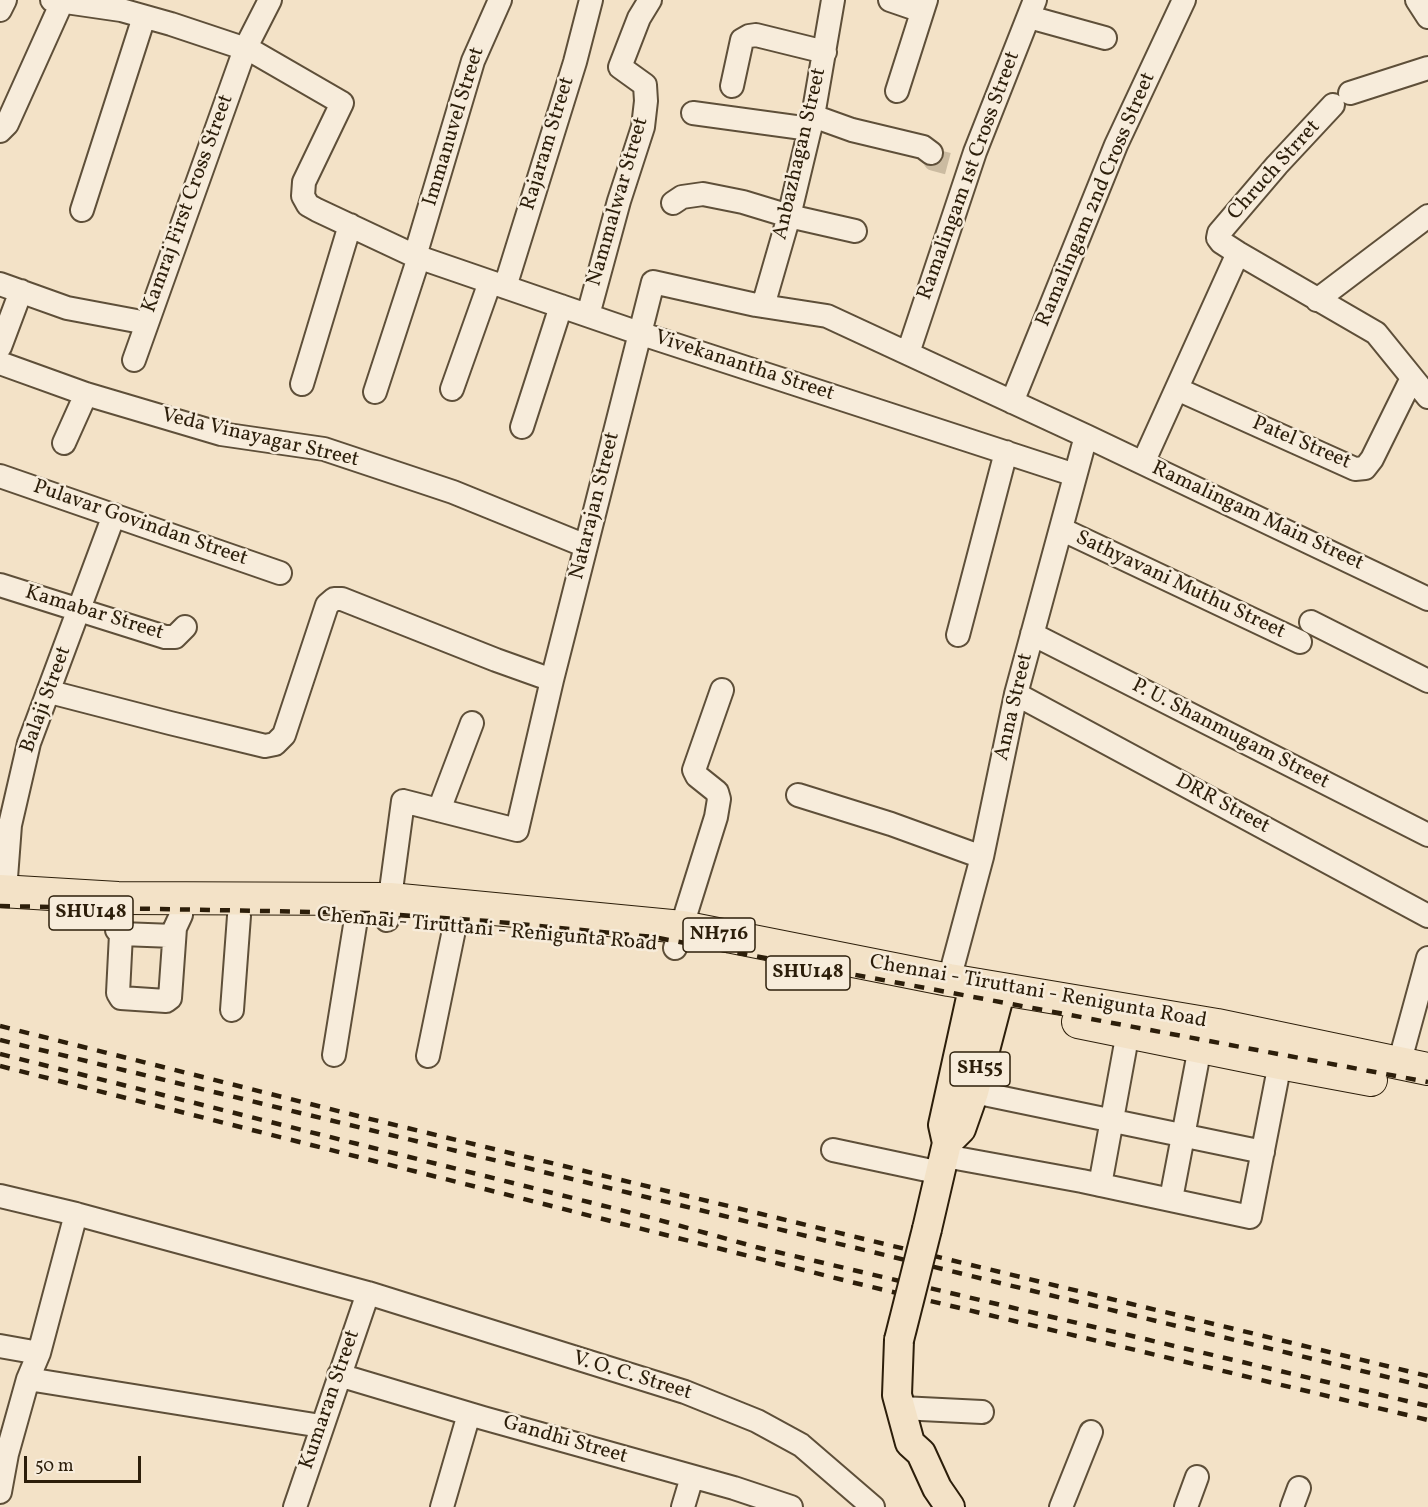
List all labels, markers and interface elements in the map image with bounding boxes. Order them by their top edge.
street label: Immanuvel Street [419,44,491,210]
street label: Ramalingam 1st Cross Street [913,48,1027,304]
street label: Anbazhagan Street [769,66,833,242]
street label: Ramalingam 2nd Cross Street [1032,69,1162,331]
street label: Rajaram Street [517,74,581,214]
street label: Kamraj First Cross Street [138,91,240,317]
street label: Nammalwar Street [583,115,655,289]
street label: Chruch Strret [1223,116,1327,226]
street label: Vivekanantha Street [651,326,837,408]
street label: Veda Vinayagar Street [159,404,361,474]
street label: Patel Street [1248,412,1354,476]
street label: Natarajan Street [566,430,626,582]
street label: Ramalingam Main Street [1147,457,1367,577]
street label: Pulavar Govindan Street [30,475,250,573]
street label: Sathyavani Muthu Street [1071,526,1289,646]
street label: Kamabar Street [22,581,166,647]
street label: Balaji Street [16,643,78,757]
street label: Anna Street [990,651,1040,763]
street label: P. U. Shanmugam Street [1127,674,1333,796]
street label: DRR Street [1170,770,1274,840]
road number: SHU148 [49,896,133,930]
street label: Chennai - Tiruttani - Renigunta Road [316,904,658,958]
road number: NH716 [683,918,755,952]
street label: Chennai - Tiruttani - Renigunta Road [868,951,1208,1035]
road number: SHU148 [766,956,850,990]
road number: SH55 [950,1052,1010,1086]
street label: Kumaran Street [295,1327,367,1473]
street label: V. O. C. Street [569,1347,695,1407]
street label: Gandhi Street [500,1411,630,1471]
scale bar [27,1444,144,1482]
text: 50 m [35,1454,74,1479]

